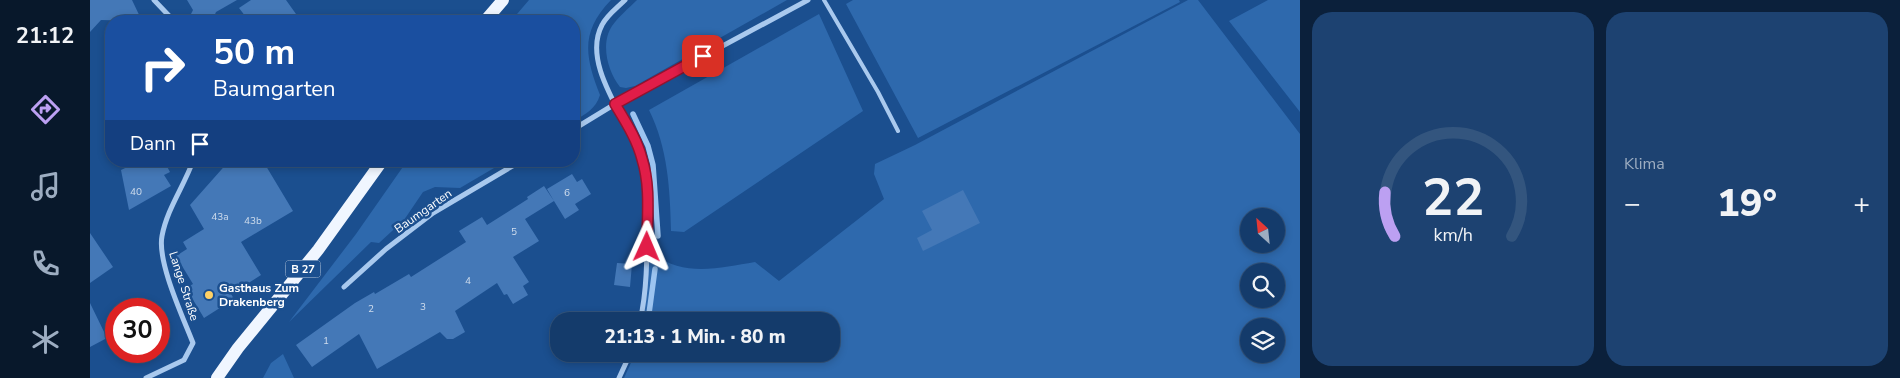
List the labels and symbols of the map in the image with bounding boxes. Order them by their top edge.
pin [682,35,724,77]
house number: 40 [130,185,142,199]
street label: Baumgarten [391,185,455,237]
house number: 6 [564,186,570,200]
north arrow [1240,208,1285,252]
house number: 43a [211,210,229,224]
house number: 43b [244,214,262,228]
position arrow [620,220,672,272]
house number: 5 [511,225,517,239]
street label: Lange Straße [165,249,203,323]
road number: B 27 [286,260,320,278]
house number: 4 [465,274,471,288]
place label: Gasthaus Zum Drakenberg [219,280,299,310]
marker: Gasthaus Zum Drakenberg [203,289,215,301]
speed limit sign: 30 [105,298,170,363]
house number: 3 [420,300,426,314]
house number: 2 [368,302,374,316]
house number: 1 [323,334,329,348]

